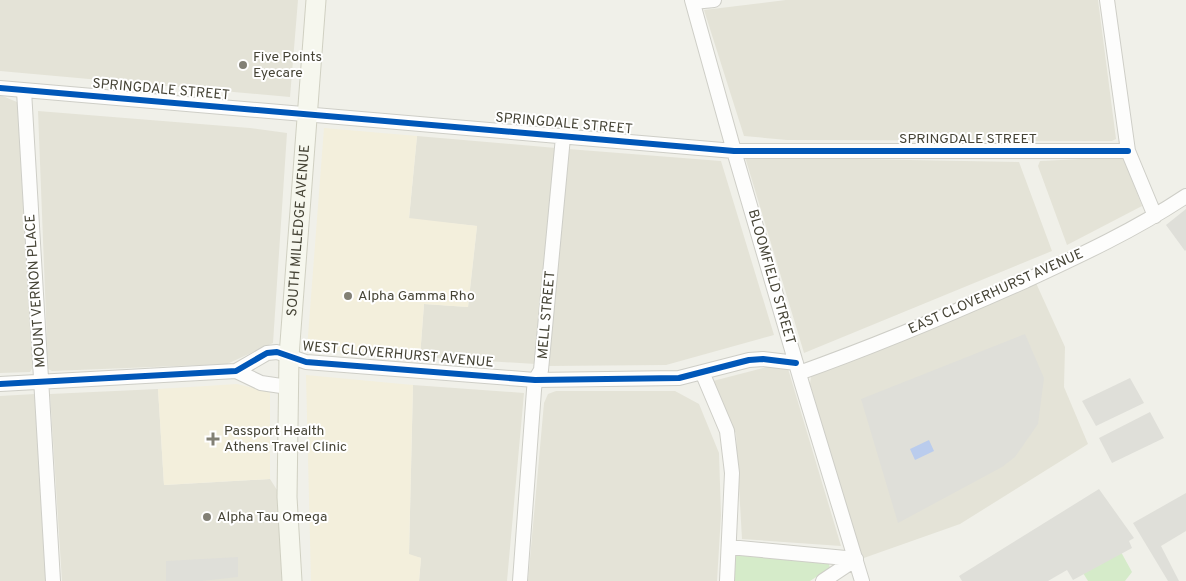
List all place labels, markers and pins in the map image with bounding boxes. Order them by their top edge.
place label: Five Points Eyecare [253,49,322,82]
marker: Five Points Eyecare [237,59,249,71]
place label: Alpha Gamma Rho [358,288,475,305]
marker: Alpha Gamma Rho [342,290,354,302]
place label: Passport Health Athens Travel Clinic [224,423,347,456]
marker: Passport Health Athens Travel Clinic [206,432,220,446]
place label: Alpha Tau Omega [217,509,327,526]
marker: Alpha Tau Omega [201,511,213,523]

